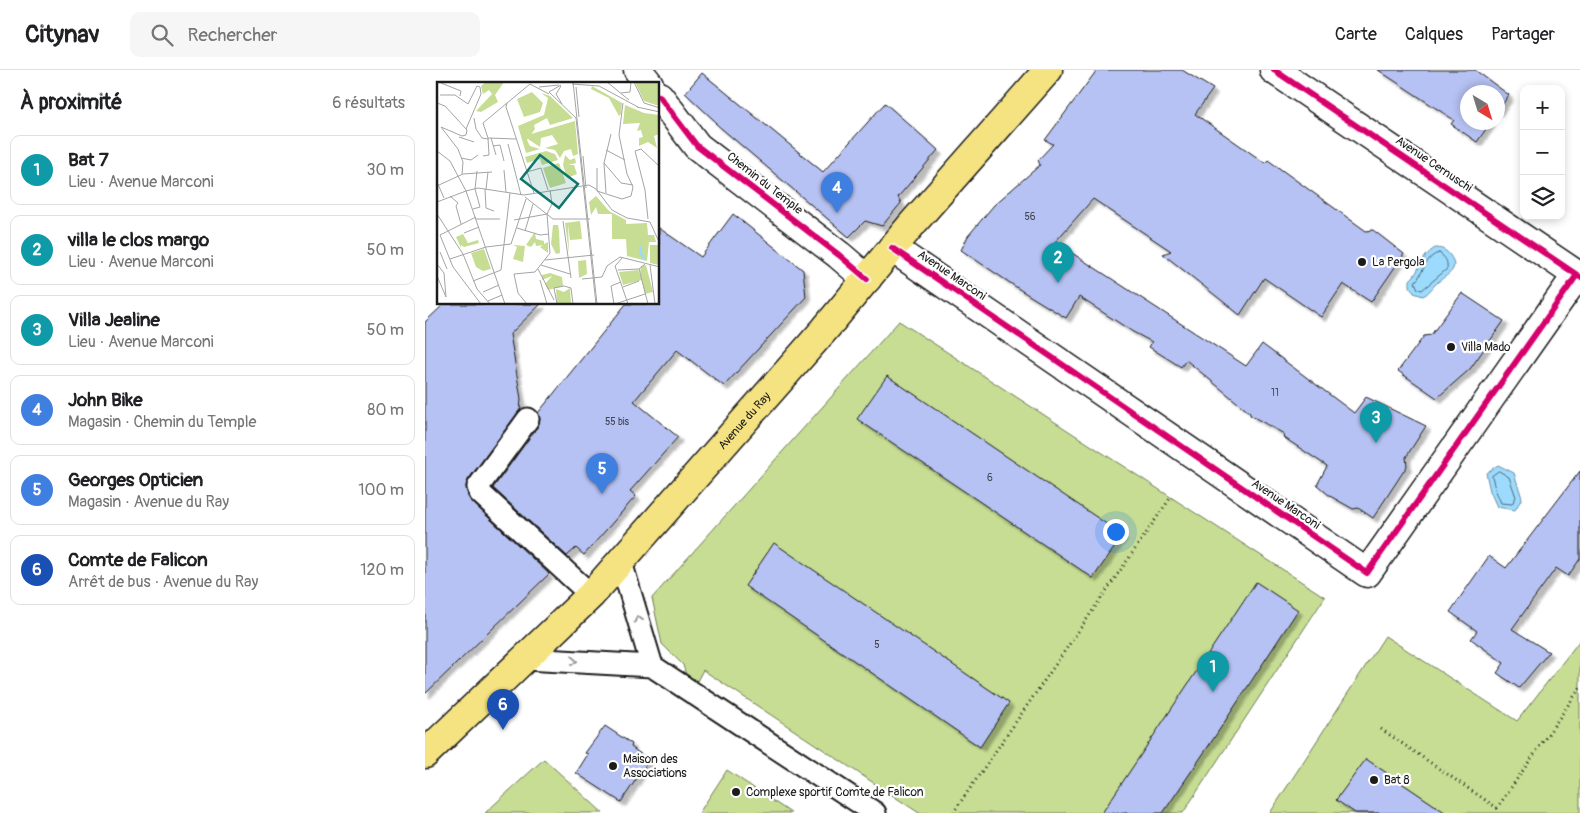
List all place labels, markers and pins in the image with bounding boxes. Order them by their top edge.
pin: 4 [821,172,853,213]
pin: 2 [1042,242,1074,283]
place label: La Pergola [1372,255,1425,270]
marker: La Pergola [1356,256,1368,268]
place label: Villa Mado [1461,340,1511,355]
marker: Villa Mado [1445,341,1457,353]
pin: 3 [1360,402,1392,443]
pin: 5 [586,453,618,494]
pin: 1 [1197,651,1229,692]
pin: 6 [487,689,519,730]
place label: Maison des Associations [623,752,687,781]
marker: Maison des Associations [607,760,619,772]
place label: Bat 8 [1384,773,1410,788]
marker: Bat 8 [1368,774,1380,786]
place label: Complexe sportif Comte de Falicon [746,785,924,800]
marker: Complexe sportif Comte de Falicon [730,786,742,798]

